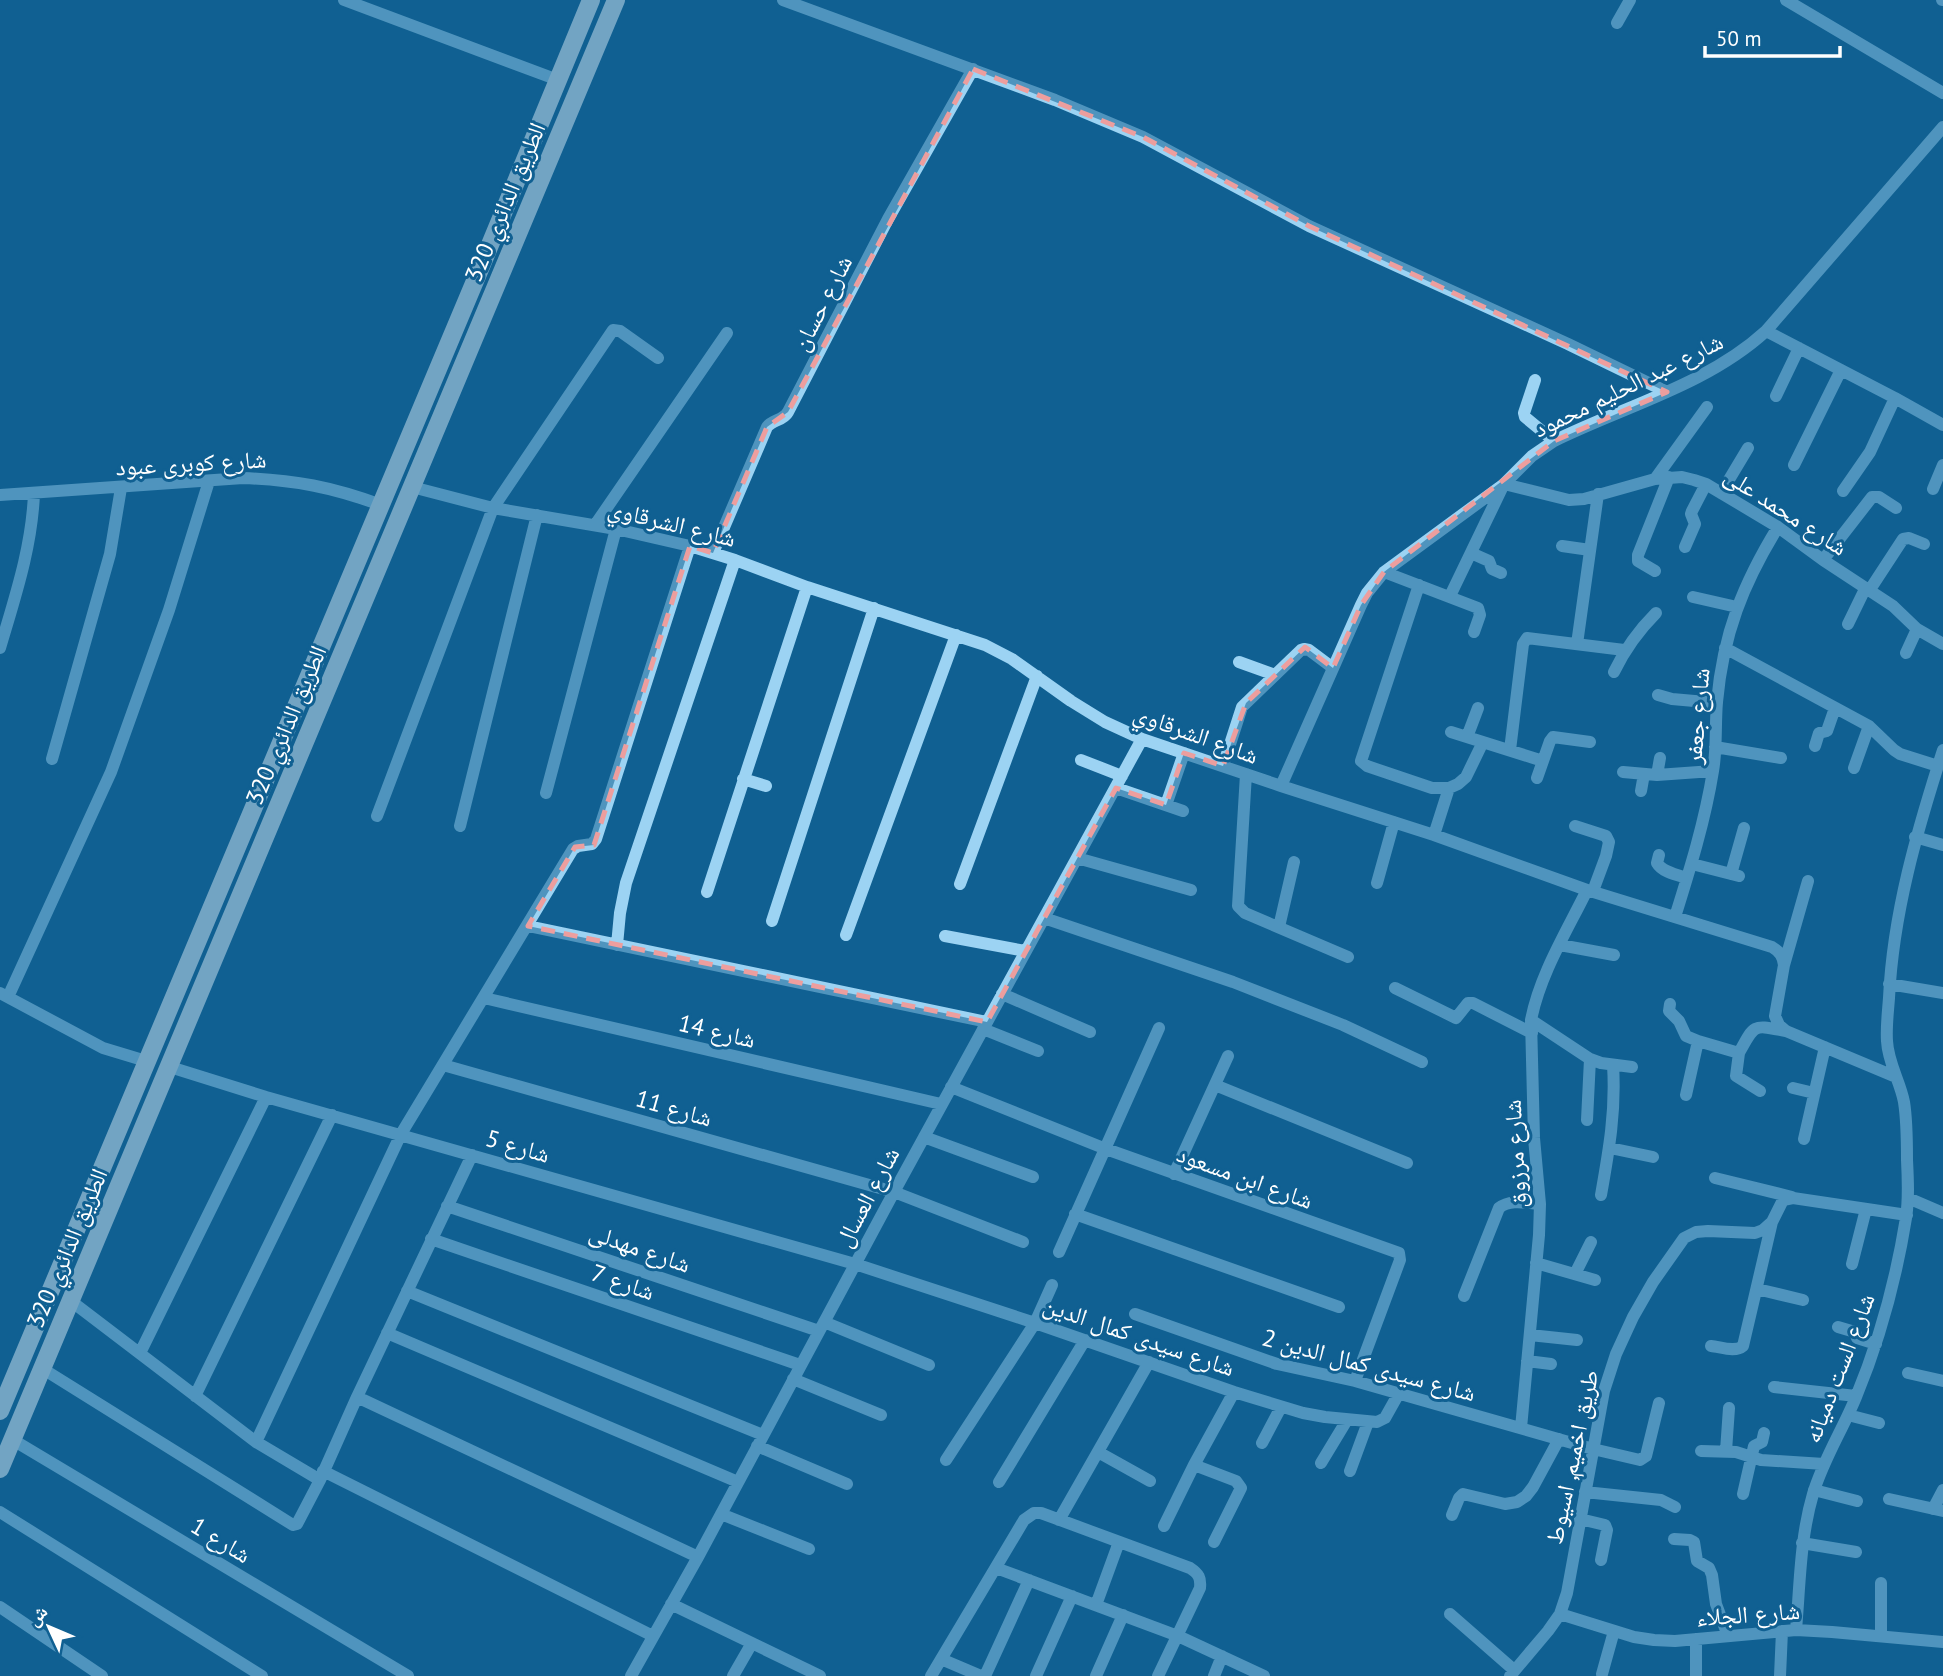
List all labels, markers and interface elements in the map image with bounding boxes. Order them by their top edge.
scale bar [1705,14,1840,58]
text: 50 m [1716,25,1762,52]
street label: الطريق الدائري 320 [457,118,556,288]
street label: شارع حسان [785,250,859,356]
street label: شارع عبد الحليم محمود [1528,326,1728,445]
street label: شارع كوبرى عبود [115,444,267,482]
street label: شارع محمد على [1718,460,1854,562]
street label: شارع الشرقاوي [604,492,739,558]
street label: الطريق الدائري 320 [238,641,337,811]
street label: شارع جعفر [1677,667,1717,766]
street label: شارع الشرقاوي [1128,697,1263,775]
street label: شارع 14 [675,1007,759,1055]
street label: شارع 11 [632,1082,716,1134]
street label: شارع مرزوق [1497,1099,1533,1209]
street label: شارع 5 [482,1122,554,1170]
street label: شارع ابن مسعود [1173,1138,1317,1216]
street label: شارع العسال [828,1142,906,1252]
street label: الطريق الدائري 320 [19,1164,118,1334]
street label: شارع مهدلى [585,1216,695,1280]
street label: شارع 7 [587,1257,659,1307]
street label: شارع سيدى كمال الدين [1039,1289,1239,1383]
street label: شارع الست دميانه [1796,1289,1882,1447]
street label: شارع سيدى كمال الدين 2 [1259,1322,1479,1408]
street label: طريق اخميم, اسيوط [1538,1367,1607,1547]
street label: شارع 1 [185,1510,257,1570]
north arrow [14,1592,84,1662]
street label: شارع الجلاء [1695,1595,1801,1633]
text: ش [21,1600,52,1631]

